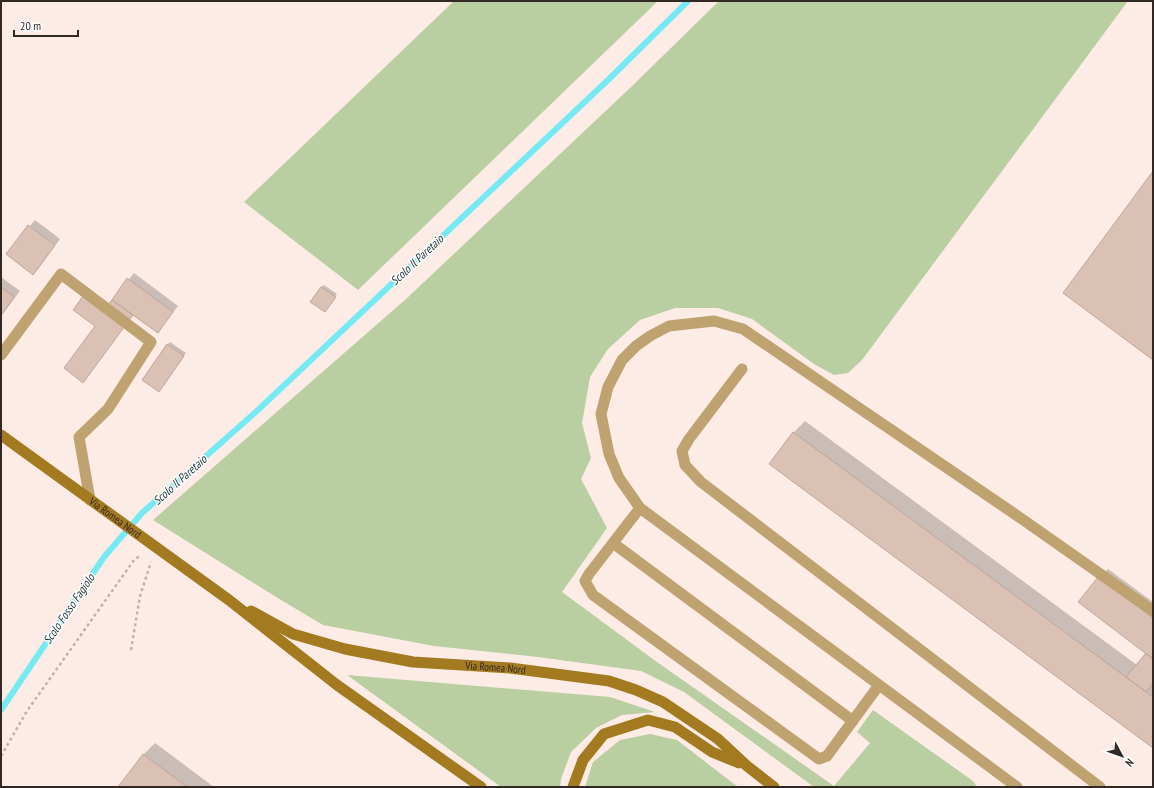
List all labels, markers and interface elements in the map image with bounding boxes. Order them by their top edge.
scale bar [14,12,78,38]
text: 20 m [20,18,41,33]
water label: Scolo Il Paretaio [387,231,447,288]
water label: Scolo Il Paretaio [150,451,210,508]
street label: Via Romea Nord [86,494,144,541]
water label: Scolo Fosso Fagiolo [40,570,98,647]
street label: Via Romea Nord [464,658,527,677]
north arrow [1102,736,1142,776]
text: N [1122,756,1137,769]

